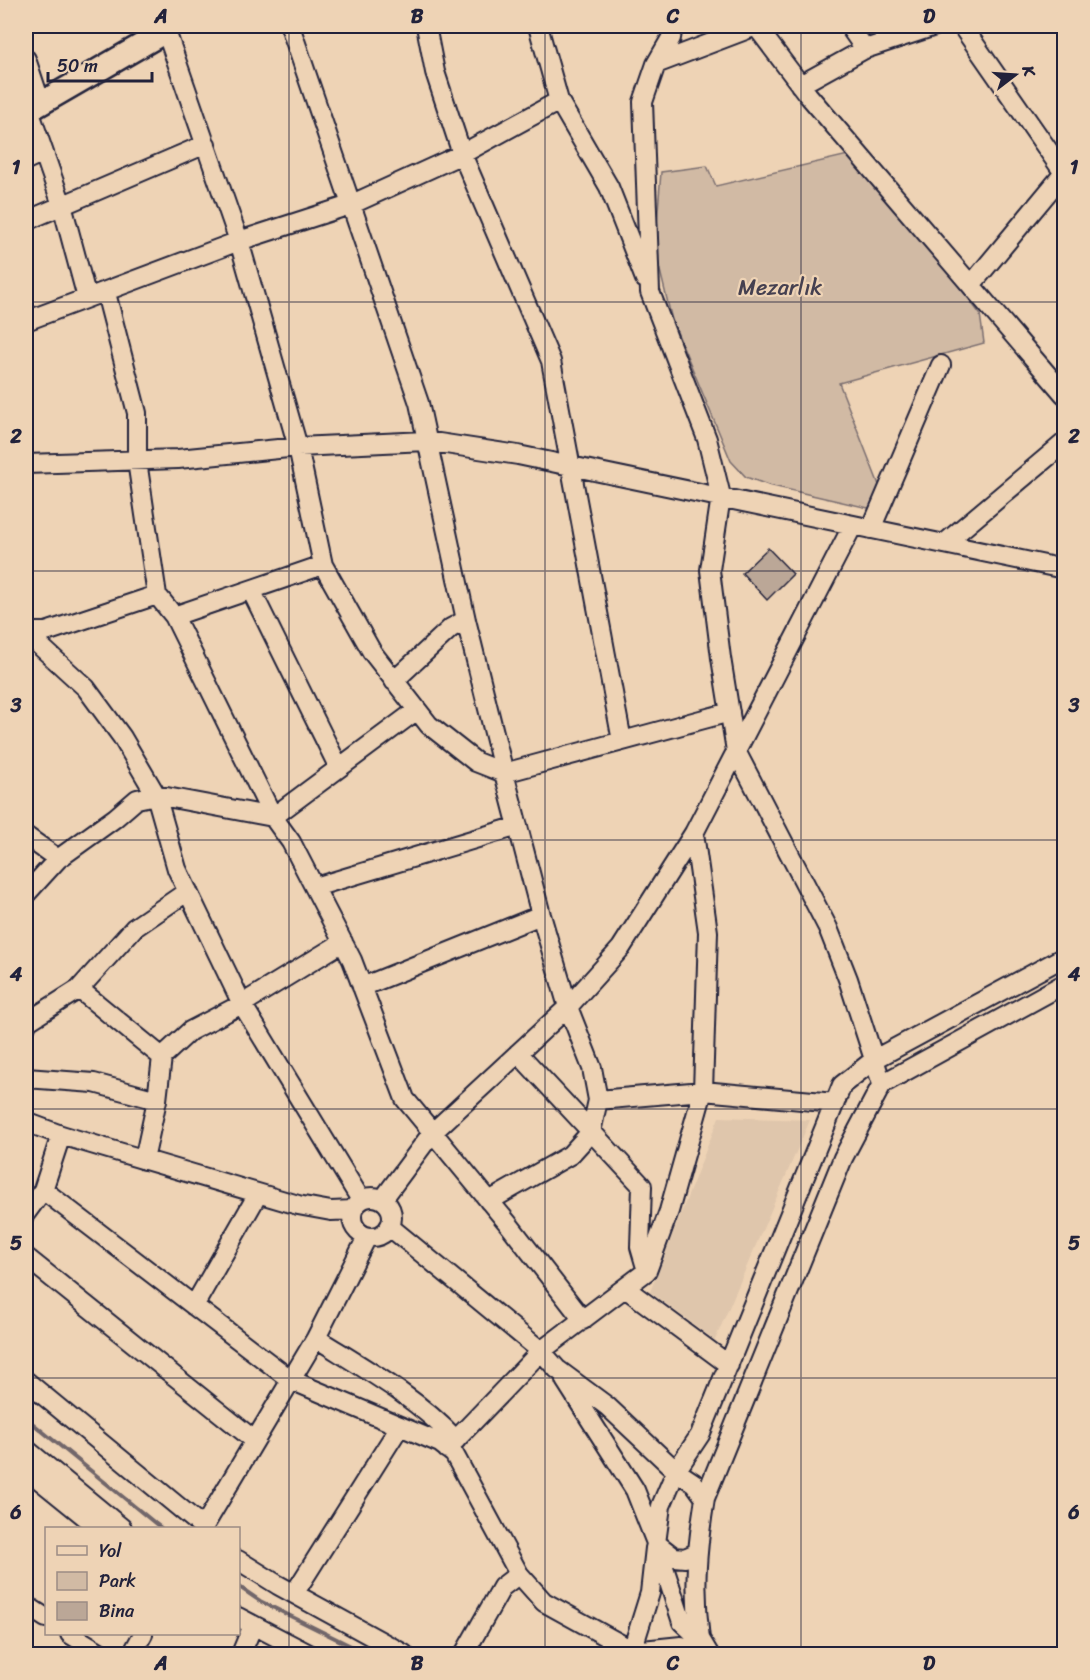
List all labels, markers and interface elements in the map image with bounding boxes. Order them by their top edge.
text: A [153,0,168,34]
text: B [411,0,424,34]
text: C [666,0,680,34]
text: D [923,0,936,34]
scale bar [48,45,152,83]
north arrow [985,45,1045,105]
text: 50 m [57,50,98,82]
text: K [1013,61,1045,81]
text: 1 [12,150,21,185]
text: 1 [1070,150,1079,185]
park label: Mezarlık [738,268,822,307]
text: 2 [9,419,22,454]
text: 2 [1067,419,1080,454]
text: 3 [10,688,22,723]
text: 3 [1068,688,1080,723]
text: 4 [9,957,23,992]
text: 4 [1067,957,1081,992]
text: 5 [10,1226,22,1261]
text: 5 [1068,1226,1080,1261]
text: 6 [9,1495,22,1530]
text: 6 [1067,1495,1080,1530]
legend [45,1527,240,1635]
text: Yol [99,1535,122,1567]
text: Park [99,1565,136,1597]
text: Bina [99,1595,135,1627]
text: A [153,1646,168,1680]
text: B [411,1646,424,1680]
text: C [666,1646,680,1680]
text: D [923,1646,936,1680]

